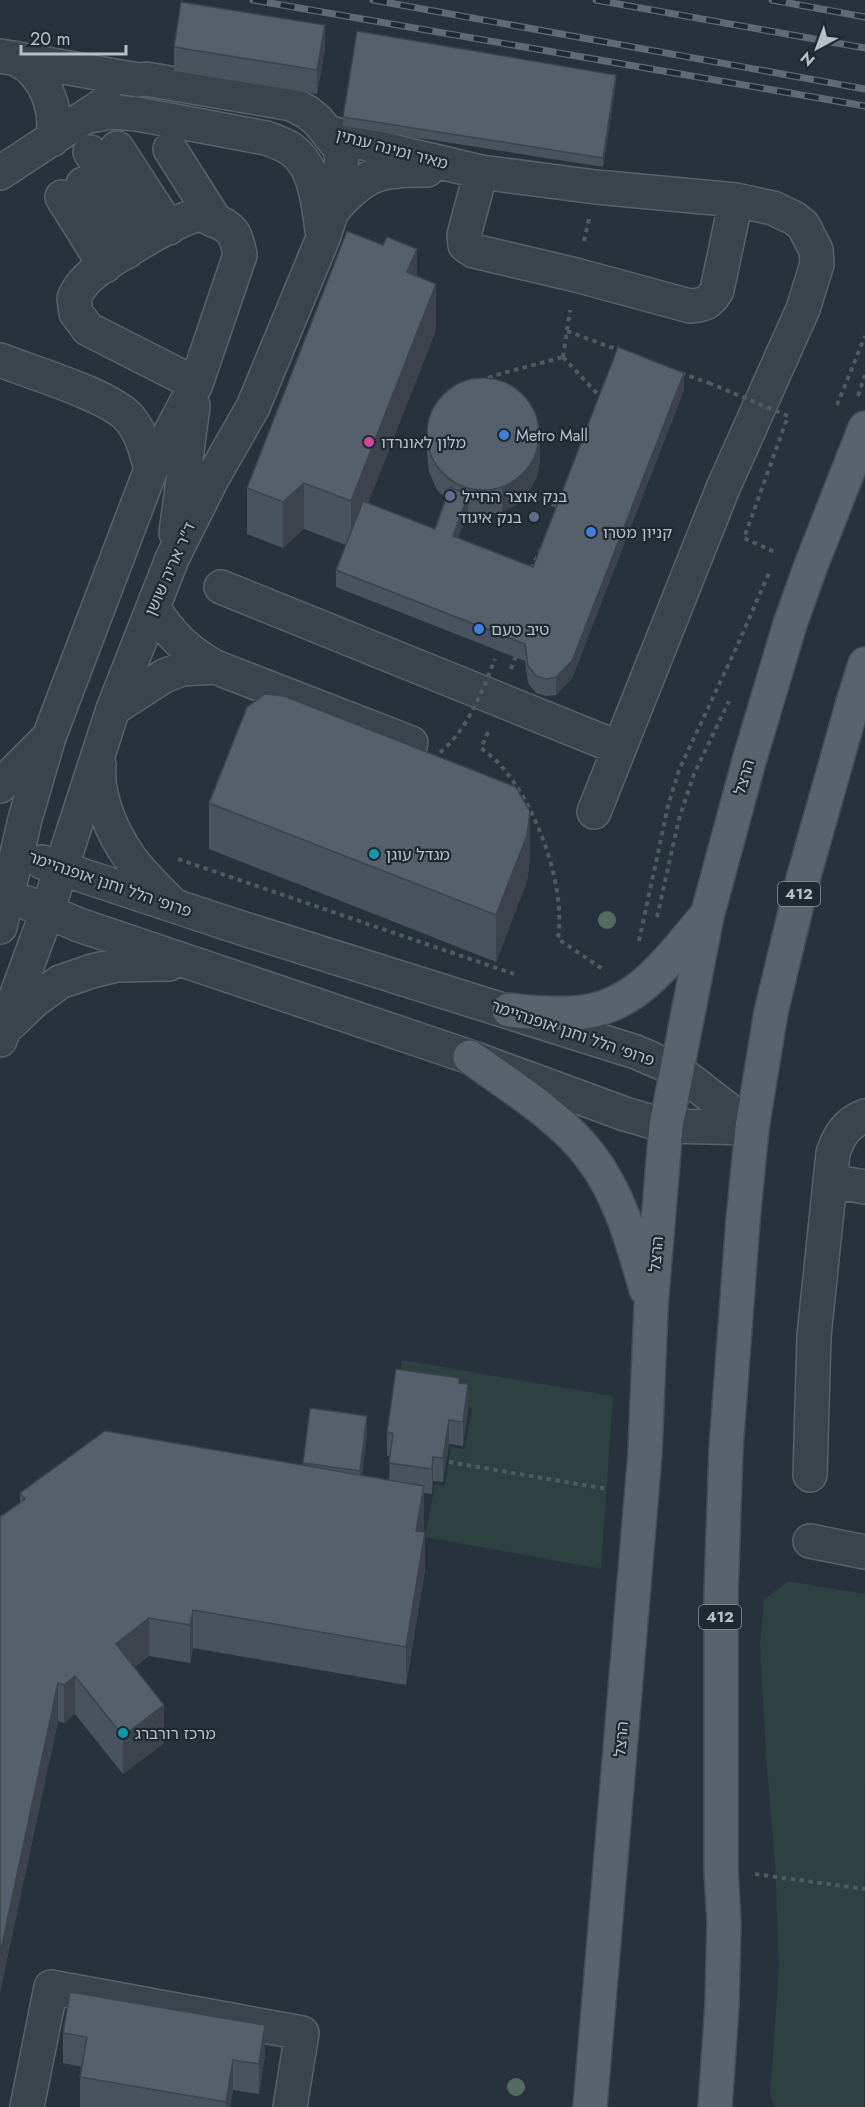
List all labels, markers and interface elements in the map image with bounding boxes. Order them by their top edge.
scale bar [21,18,126,56]
north arrow [787,18,847,78]
text: 20 m [30,26,70,52]
text: N [795,46,820,72]
street label: מאיר ומינה ענתין [333,123,451,175]
place label: Metro Mall [516,424,588,447]
marker: Metro Mall [497,428,511,442]
place label: מלון לאונרדו [381,431,466,454]
marker: מלון לאונרדו [362,435,376,449]
place label: בנק אוצר החייל [462,485,567,508]
marker: בנק אוצר החייל [443,489,457,503]
place label: בנק איגוד [458,506,522,529]
marker: בנק איגוד [527,510,541,524]
street label: ד"ר אריה שושן [139,518,201,620]
place label: קניון מטרו [603,521,672,544]
marker: קניון מטרו [584,525,598,539]
place label: טיב טעם [491,618,549,641]
marker: טיב טעם [472,622,486,636]
street label: הרצל [728,757,760,797]
place label: מגדל עוגן [386,843,450,866]
street label: פרופ׳ הלל וחנן אופנהיימר [25,845,195,923]
marker: מגדל עוגן [367,847,381,861]
road number: 412 [778,882,820,906]
street label: פרופ׳ הלל וחנן אופנהיימר [488,994,658,1072]
street label: הרצל [643,1235,669,1273]
road number: 412 [699,1605,741,1629]
street label: הרצל [608,1720,634,1758]
place label: מרכז רורברג [135,1722,216,1745]
marker: מרכז רורברג [116,1726,130,1740]

